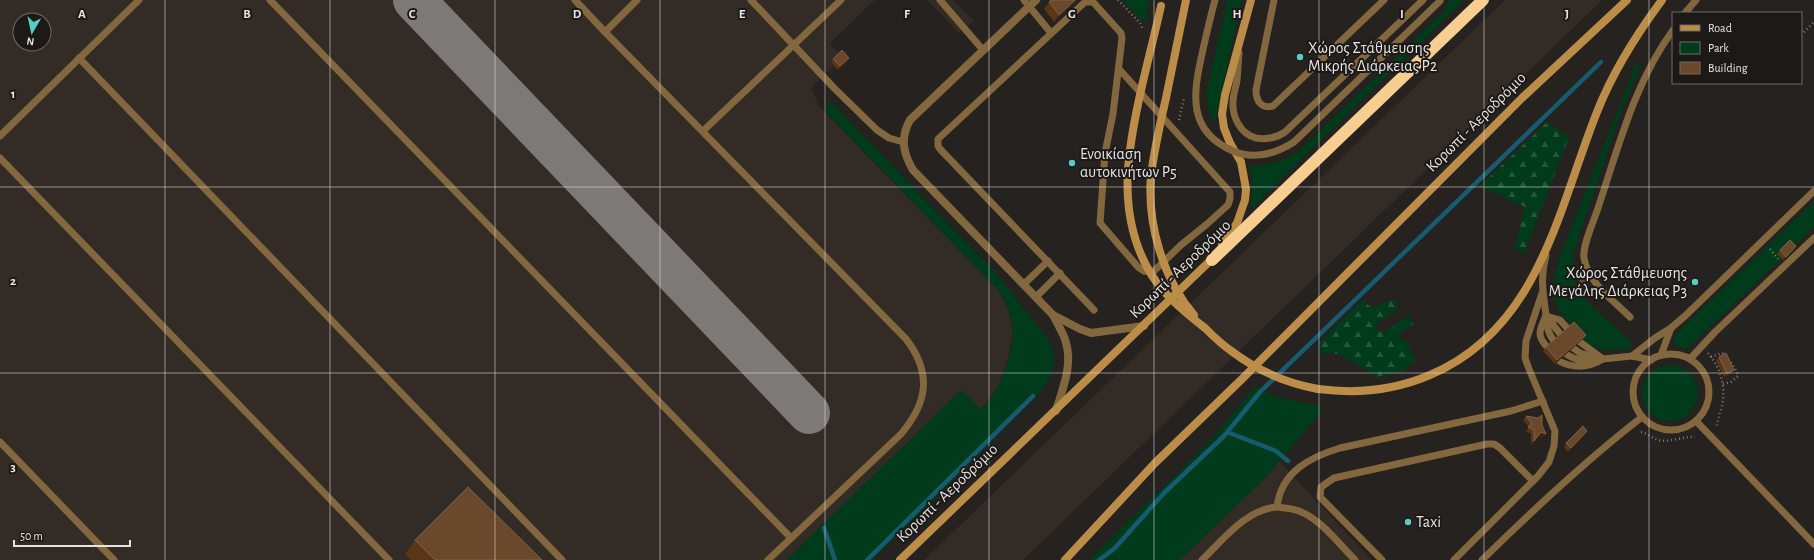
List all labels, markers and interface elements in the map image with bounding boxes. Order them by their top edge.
text: A [78,8,86,21]
text: B [243,8,251,21]
text: C [409,8,416,21]
text: D [573,8,582,21]
text: E [739,8,746,21]
text: F [904,8,911,21]
text: G [1068,8,1076,21]
text: H [1232,8,1242,21]
text: I [1400,8,1404,21]
text: J [1565,8,1569,21]
north arrow [12,12,52,52]
legend [1672,12,1802,84]
text: Road [1708,22,1732,34]
text: N [26,35,35,47]
place label: Χώρος Στάθμευσης Μικρής Διάρκειας P2 [1308,40,1437,75]
text: Park [1708,42,1729,54]
marker: Χώρος Στάθμευσης Μικρής Διάρκειας P2 [1295,52,1305,62]
text: Building [1708,62,1748,74]
street label: Κορωπί - Αεροδρόμιο [1423,69,1529,175]
text: 1 [11,88,15,101]
place label: Ενοικίαση αυτοκινήτων P5 [1080,146,1177,180]
marker: Ενοικίαση αυτοκινήτων P5 [1067,158,1077,168]
street label: Κορωπί - Αεροδρόμιο [1126,217,1234,321]
place label: Χώρος Στάθμευσης Μεγάλης Διάρκειας P3 [1548,265,1687,300]
text: 2 [10,275,16,288]
marker: Χώρος Στάθμευσης Μεγάλης Διάρκειας P3 [1690,277,1700,287]
street label: Κορωπί - Αεροδρόμιο [893,441,1001,545]
text: 3 [10,461,16,474]
place label: Taxi [1416,514,1441,530]
marker: Taxi [1403,517,1413,527]
scale bar [14,522,130,548]
text: 50 m [20,530,43,542]

